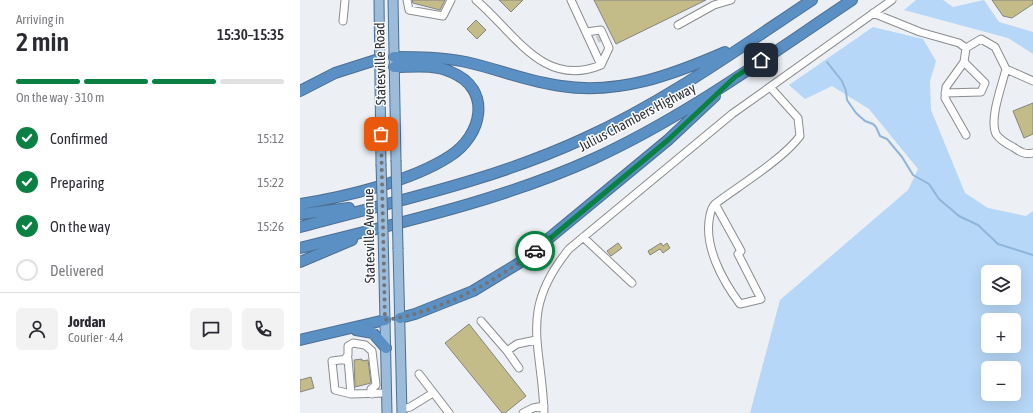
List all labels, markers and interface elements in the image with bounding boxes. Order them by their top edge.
text: Arriving in [16,12,64,27]
street label: Statesville Road [371,22,389,106]
text: 15:30–15:35 [217,26,284,43]
text: 2 min [16,27,69,57]
pin [744,43,778,77]
icon: home [750,49,772,71]
street label: Julius Chambers Highway [576,79,698,155]
text: On the way · 310 m [16,90,104,105]
pin [364,117,398,151]
icon: bag [370,123,392,145]
icon: check [16,127,38,149]
text: Confirmed [50,130,108,147]
text: 15:12 [257,131,284,146]
icon: check [16,171,38,193]
text: Preparing [50,174,104,191]
text: 15:22 [257,175,284,190]
street label: Statesville Avenue [360,188,378,284]
icon: check [16,215,38,237]
text: On the way [50,218,111,235]
text: 15:26 [257,219,284,234]
courier [515,231,555,271]
icon: car [524,240,546,262]
text: Delivered [50,262,104,279]
map controls [981,265,1021,401]
button: layers [981,265,1021,305]
button: person [16,308,58,350]
button: chat [190,308,232,350]
button: phone [242,308,284,350]
text: Jordan [68,313,106,330]
button: + [981,313,1021,353]
text: Courier · 4.4 [68,330,124,345]
button: − [981,361,1021,401]

